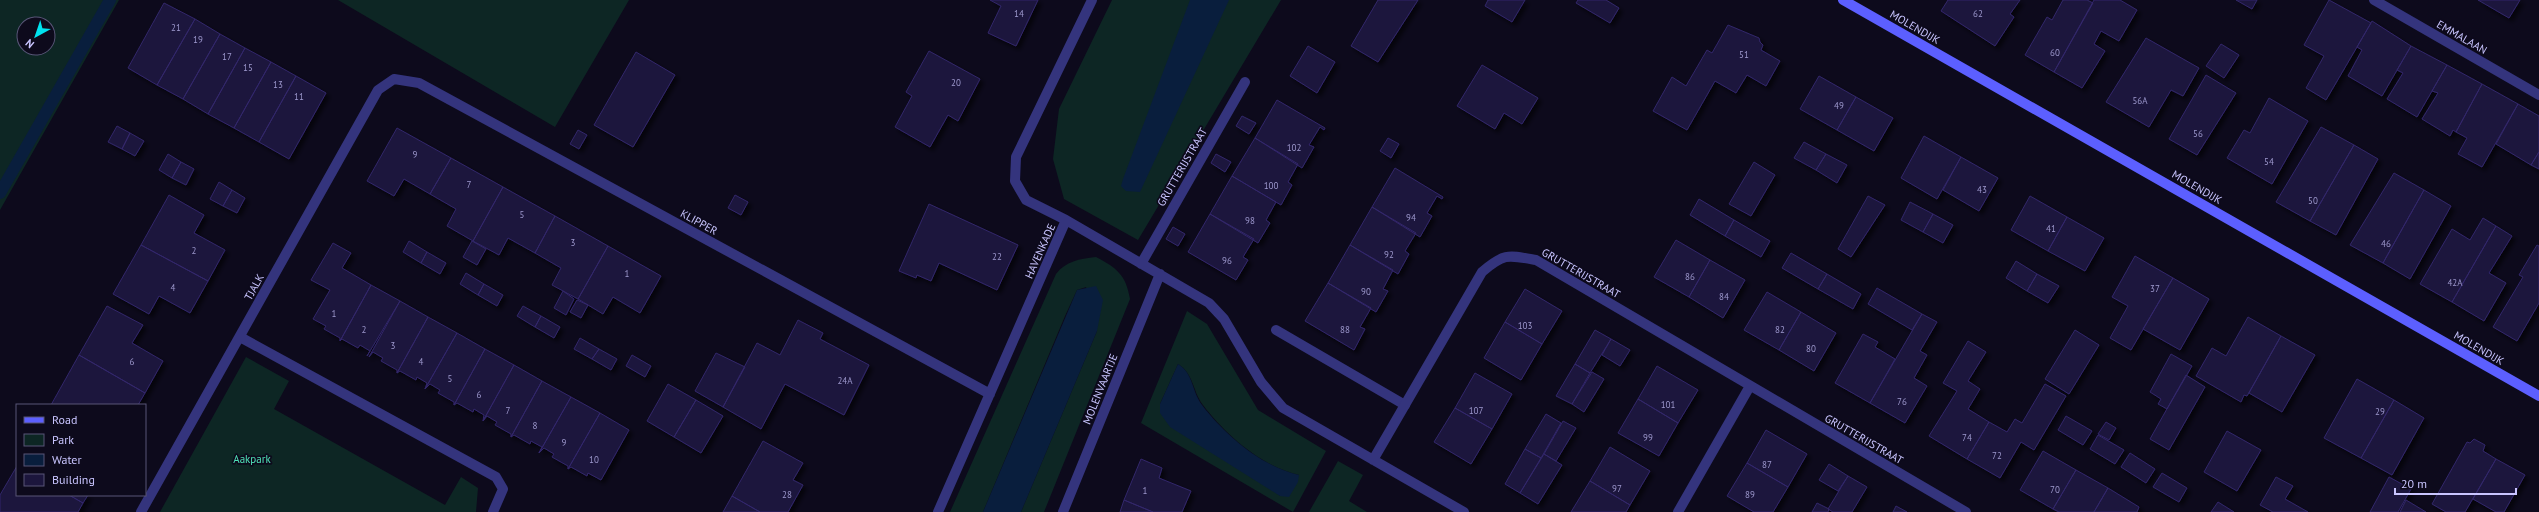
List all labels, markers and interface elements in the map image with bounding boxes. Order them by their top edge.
street label: MOLENDIJK [1887,7,1943,47]
house number: 14 [1014,8,1024,19]
house number: 62 [1973,8,1983,19]
north arrow [16,16,56,56]
street label: EMMALAAN [2434,17,2490,57]
house number: 21 [171,22,181,33]
house number: 19 [193,34,203,45]
text: N [22,36,37,51]
house number: 60 [2050,47,2060,58]
house number: 51 [1739,49,1749,60]
house number: 17 [222,51,232,62]
house number: 15 [243,62,253,73]
house number: 20 [951,77,961,88]
house number: 13 [273,79,283,90]
house number: 11 [294,91,304,102]
house number: 56A [2132,95,2148,106]
house number: 49 [1834,100,1844,111]
street label: GRUTTERIJSTRAAT [1154,125,1210,209]
house number: 56 [2193,128,2203,139]
house number: 102 [1287,142,1301,153]
house number: 9 [413,149,418,160]
house number: 54 [2264,156,2274,167]
street label: MOLENDIJK [2169,167,2225,207]
house number: 7 [467,179,472,190]
house number: 100 [1264,180,1278,191]
house number: 43 [1977,184,1987,195]
house number: 50 [2308,195,2318,206]
street label: KLIPPER [678,206,720,238]
house number: 5 [520,209,525,220]
house number: 94 [1406,212,1416,223]
house number: 98 [1245,215,1255,226]
street label: HAVENKADE [1022,221,1058,281]
house number: 41 [2046,223,2056,234]
house number: 3 [571,237,576,248]
house number: 46 [2381,238,2391,249]
house number: 2 [192,245,197,256]
street label: GRUTTERIJSTRAAT [1539,245,1623,301]
house number: 92 [1384,249,1394,260]
house number: 22 [992,251,1002,262]
house number: 96 [1222,255,1232,266]
house number: 1 [625,268,630,279]
street label: TJALK [241,271,267,303]
house number: 86 [1685,271,1695,282]
house number: 42A [2447,277,2463,288]
house number: 4 [171,282,176,293]
house number: 37 [2150,283,2160,294]
house number: 90 [1361,286,1371,297]
house number: 84 [1719,291,1729,302]
house number: 1 [332,308,337,319]
house number: 103 [1518,320,1532,331]
house number: 2 [362,324,367,335]
house number: 88 [1340,324,1350,335]
house number: 82 [1775,324,1785,335]
street label: MOLENDIJK [2451,328,2507,368]
house number: 3 [391,340,396,351]
house number: 80 [1806,343,1816,354]
street label: MOLENVAARTJE [1079,352,1121,426]
house number: 6 [130,356,135,367]
house number: 4 [419,356,424,367]
house number: 5 [448,373,453,384]
house number: 24A [837,375,853,386]
house number: 6 [477,389,482,400]
house number: 76 [1897,396,1907,407]
house number: 101 [1661,399,1675,410]
legend [16,404,146,496]
house number: 7 [506,405,511,416]
house number: 107 [1469,405,1483,416]
house number: 29 [2375,406,2385,417]
street label: GRUTTERIJSTRAAT [1822,411,1906,467]
text: Road [52,412,77,427]
house number: 8 [533,420,538,431]
text: Park [52,432,74,447]
house number: 99 [1643,432,1653,443]
house number: 74 [1962,432,1972,443]
house number: 9 [562,437,567,448]
house number: 72 [1992,450,2002,461]
text: Water [52,452,82,467]
park label: Aakpark [233,452,272,466]
house number: 10 [589,454,599,465]
house number: 87 [1762,459,1772,470]
scale bar [2395,470,2516,496]
text: Building [52,472,95,487]
text: 20 m [2401,476,2427,491]
house number: 97 [1612,483,1622,494]
house number: 70 [2050,484,2060,495]
house number: 1 [1143,485,1148,496]
house number: 28 [782,489,792,500]
house number: 89 [1745,489,1755,500]

